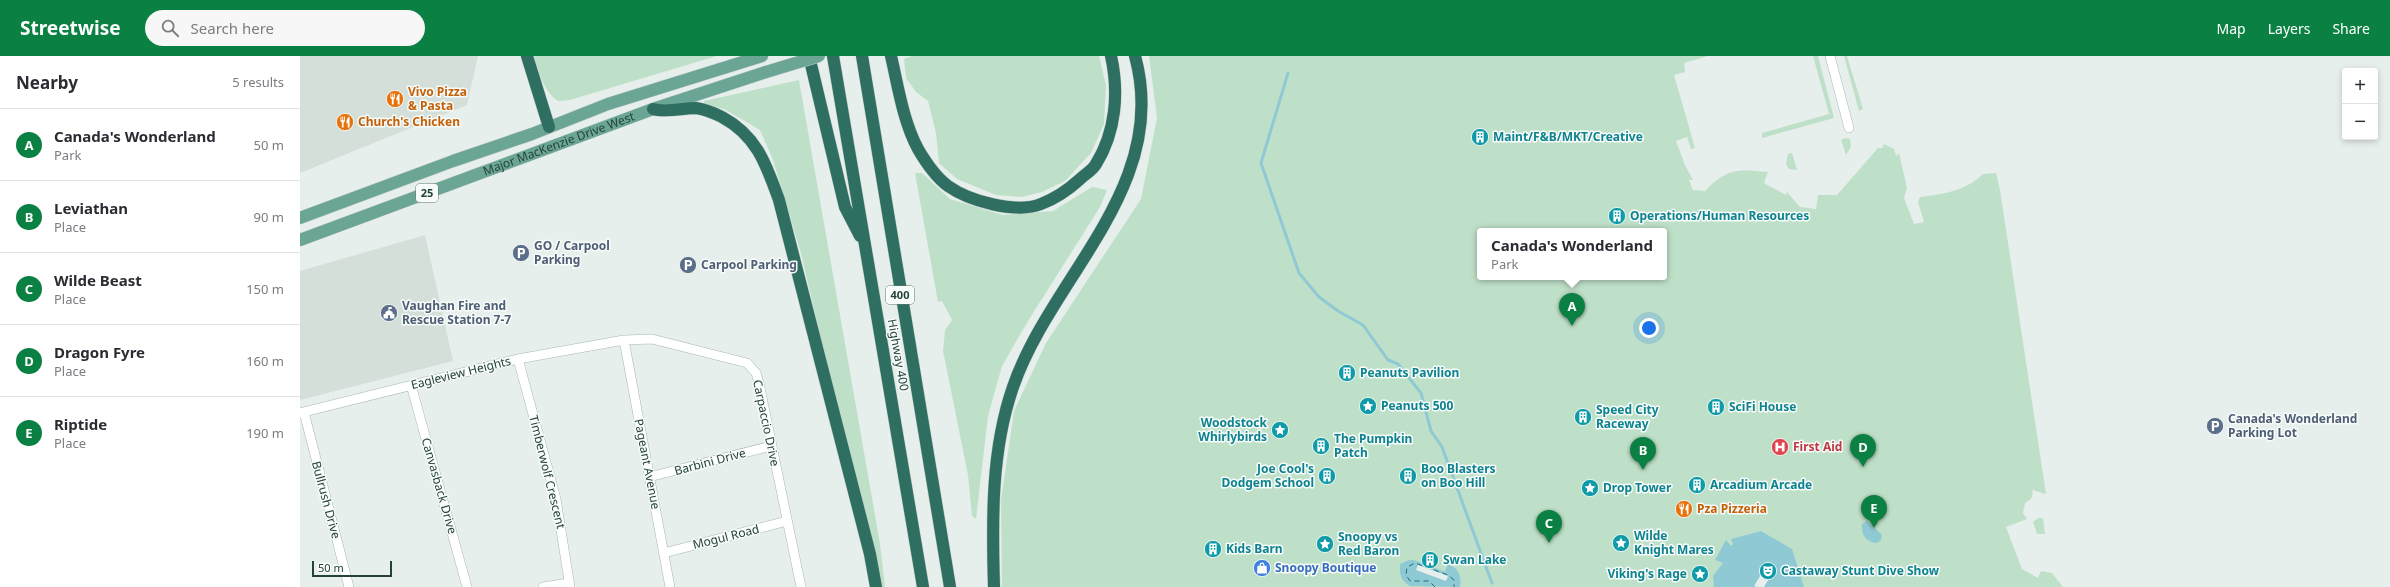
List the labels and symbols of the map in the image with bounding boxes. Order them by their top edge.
place label: Vivo Pizza & Pasta [408,83,467,114]
restaurant icon: Vivo Pizza & Pasta [385,89,405,109]
street label: Major MacKenzie Drive West [480,107,637,179]
restaurant icon: Church's Chicken [335,112,355,132]
place label: Church's Chicken [358,113,460,130]
building icon: Maint/F&B/MKT/Creative [1470,127,1490,147]
place label: Maint/F&B/MKT/Creative [1493,128,1643,145]
road number: 25 [416,184,438,202]
building icon: Operations/Human Resources [1607,206,1627,226]
place label: Operations/Human Resources [1630,207,1809,224]
place label: GO / Carpool Parking [534,237,610,268]
parking icon: GO / Carpool Parking [511,243,531,263]
parking icon: Carpool Parking [678,255,698,275]
place label: Carpool Parking [701,256,797,273]
road number: 400 [886,286,914,304]
pin: A [1559,293,1585,326]
place label: Vaughan Fire and Rescue Station 7-7 [402,297,511,328]
public building icon: Vaughan Fire and Rescue Station 7-7 [379,303,399,323]
street label: Highway 400 [884,318,913,392]
your location [1639,318,1659,338]
street label: Eagleview Heights [409,352,513,393]
building icon: Peanuts Pavilion [1337,363,1357,383]
place label: Peanuts Pavilion [1360,364,1459,381]
street label: Carpaccio Drive [749,378,784,468]
place icon: Peanuts 500 [1358,396,1378,416]
place label: Peanuts 500 [1381,397,1453,414]
building icon: SciFi House [1706,397,1726,417]
place label: SciFi House [1729,398,1796,415]
place label: Speed City Raceway [1596,401,1659,432]
building icon: Speed City Raceway [1573,407,1593,427]
place label: Canada's Wonderland Parking Lot [2228,410,2357,441]
street label: Timberwolf Crescent [525,413,570,531]
place label: Woodstock Whirlybirds [1198,414,1268,445]
parking icon: Canada's Wonderland Parking Lot [2205,416,2225,436]
street label: Pageant Avenue [630,417,665,511]
place icon: Woodstock Whirlybirds [1270,420,1290,440]
place label: The Pumpkin Patch [1334,430,1412,461]
pin: D [1850,434,1876,467]
street label: Canvasback Drive [418,436,461,536]
building icon: The Pumpkin Patch [1311,436,1331,456]
pin: B [1630,437,1656,470]
hospital icon: First Aid [1770,437,1790,457]
place label: First Aid [1793,438,1842,455]
street label: Barbini Drive [672,444,748,479]
street label: Bullrush Drive [308,459,345,541]
place label: Joe Cool's Dodgem School [1221,460,1314,491]
place label: Boo Blasters on Boo Hill [1421,460,1496,491]
building icon: Joe Cool's Dodgem School [1317,466,1337,486]
building icon: Boo Blasters on Boo Hill [1398,466,1418,486]
building icon: Arcadium Arcade [1687,475,1707,495]
place label: Arcadium Arcade [1710,476,1812,493]
place icon: Drop Tower [1580,478,1600,498]
place label: Drop Tower [1603,479,1672,496]
pin: E [1861,495,1887,528]
restaurant icon: Pza Pizzeria [1674,499,1694,519]
place label: Pza Pizzeria [1697,500,1767,517]
pin: C [1536,510,1562,543]
street label: Mogul Road [691,520,761,553]
place label: Wilde Knight Mares [1634,527,1714,558]
place label: Snoopy vs Red Baron [1338,528,1399,559]
place icon: Wilde Knight Mares [1611,533,1631,553]
place icon: Snoopy vs Red Baron [1315,534,1335,554]
building icon: Kids Barn [1203,539,1223,559]
place label: Kids Barn [1226,540,1283,557]
building icon: Swan Lake [1420,550,1440,570]
place label: Swan Lake [1443,551,1507,568]
shop icon: Snoopy Boutique [1252,558,1272,578]
scale bar [312,559,392,578]
place label: Snoopy Boutique [1275,559,1376,576]
theatre icon: Castaway Stunt Dive Show [1758,561,1778,581]
place label: Castaway Stunt Dive Show [1781,562,1940,579]
place icon: Viking's Rage [1690,564,1710,584]
place label: Viking's Rage [1607,565,1687,582]

